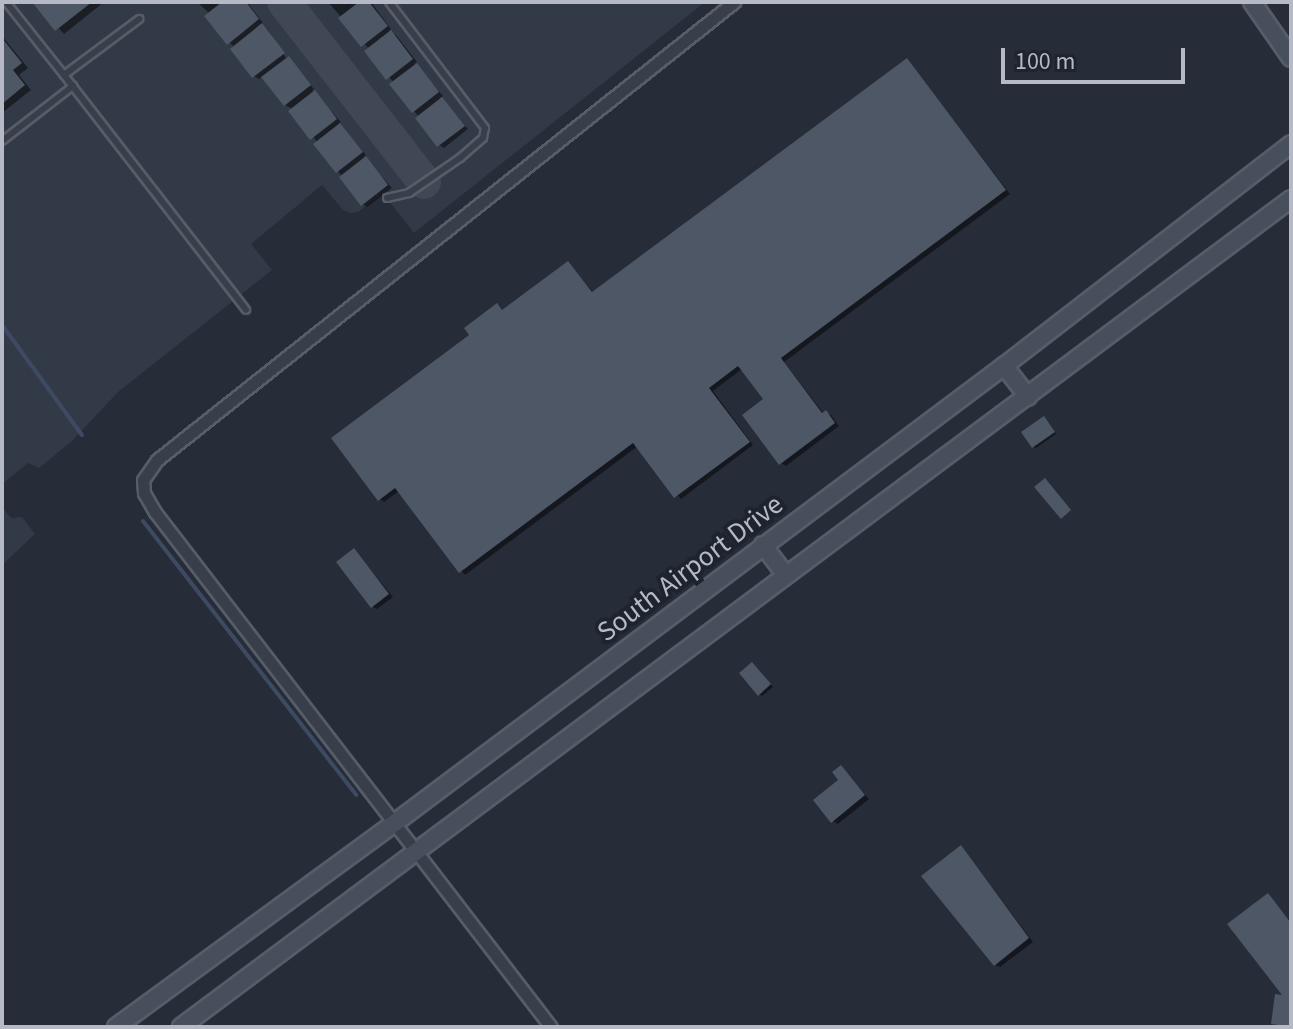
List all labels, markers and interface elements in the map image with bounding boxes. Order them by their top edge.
scale bar [1005,32,1189,82]
text: 100 m [1015,44,1075,79]
street label: South Airport Drive [591,487,789,649]

